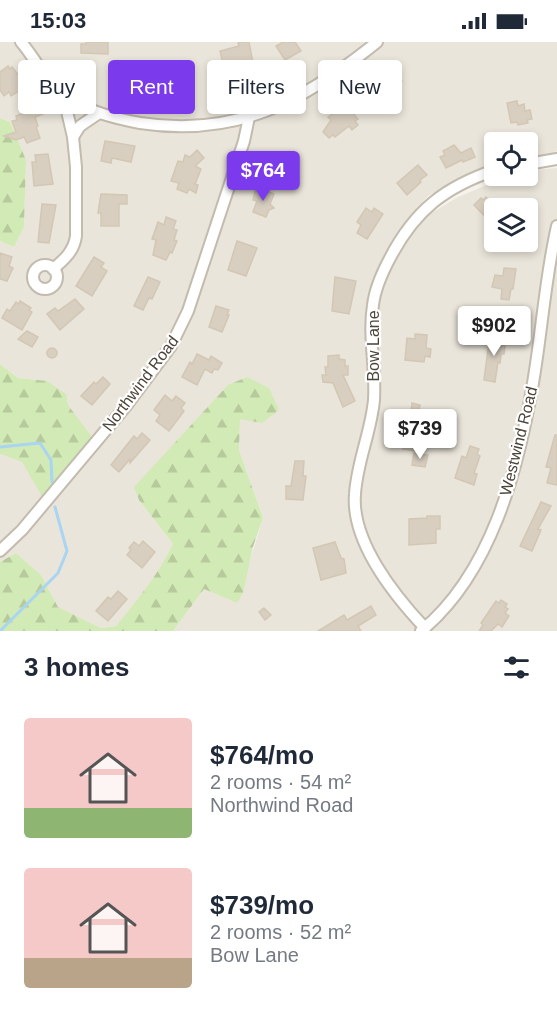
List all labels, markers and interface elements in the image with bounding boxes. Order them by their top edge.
text: 15:03 [30,8,86,33]
chip: Buy [18,60,96,114]
chip: Rent [108,60,195,114]
chip: Filters [207,60,306,114]
chip: New [318,60,402,114]
map controls [484,132,538,252]
button: locate [484,132,538,186]
pin: $764 [227,151,299,202]
text: $764 [241,159,285,181]
button: layers [484,198,538,252]
pin: $902 [458,306,530,357]
street label: Bow Lane [365,310,382,382]
text: $902 [472,314,516,336]
street label: Northwind Road [99,332,182,434]
street label: Westwind Road [497,385,540,497]
pin: $739 [384,409,456,460]
text: $739 [398,417,442,439]
icon: filters [500,651,533,684]
text: 3 homes [24,652,130,682]
text: $764/mo [210,740,314,770]
icon: home [72,742,144,814]
text: 2 rooms · 54 m² [210,771,351,793]
text: Northwind Road [210,794,353,816]
text: $739/mo [210,890,314,920]
icon: home [72,892,144,964]
text: 2 rooms · 52 m² [210,921,351,943]
text: Bow Lane [210,944,299,966]

